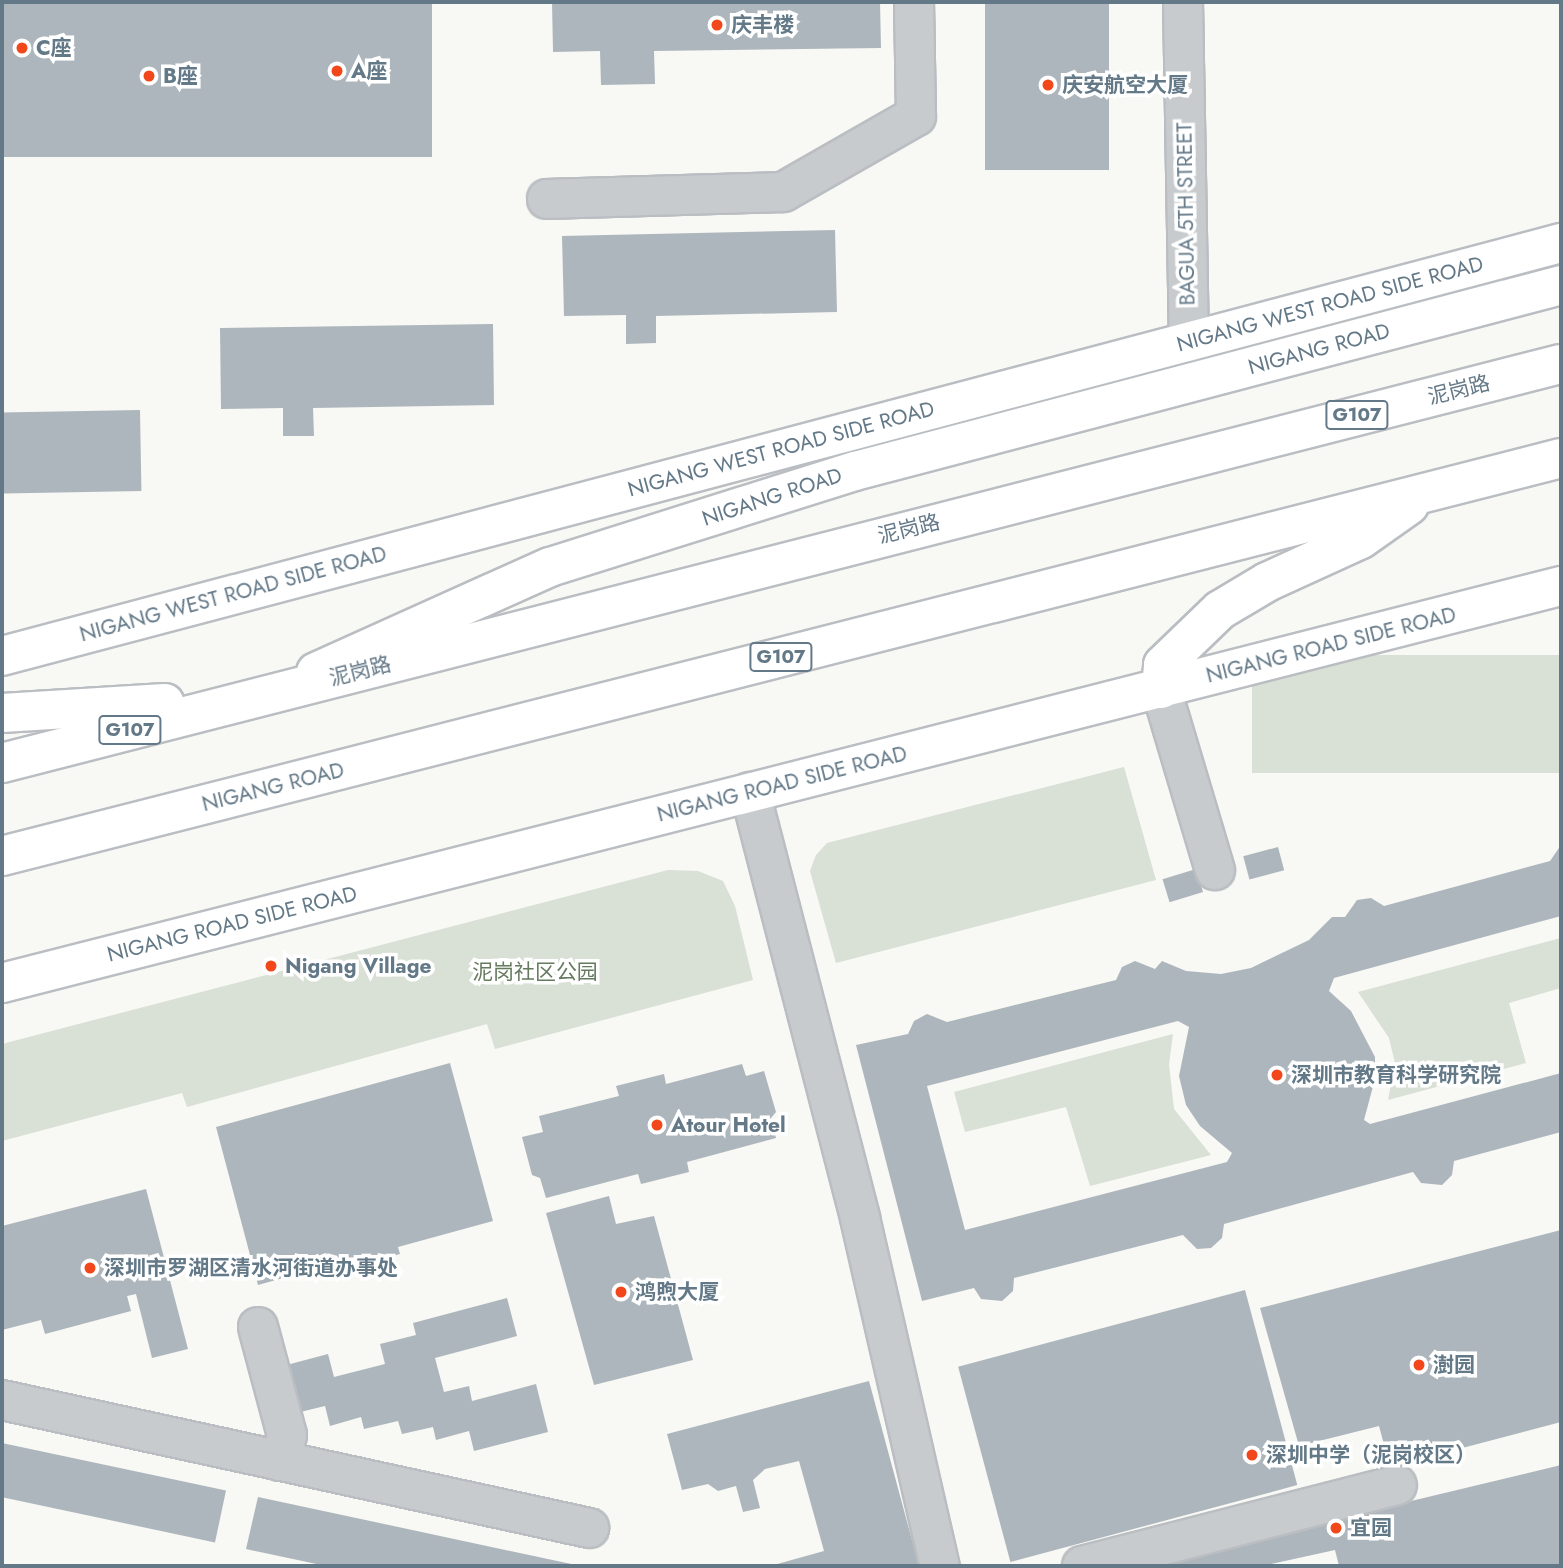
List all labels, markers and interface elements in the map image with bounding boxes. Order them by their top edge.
place label: 庆丰楼 [731,12,794,38]
marker: 庆丰楼 [709,17,725,33]
place label: C座 [36,35,72,61]
marker: C座 [14,40,30,56]
place label: A座 [351,58,387,84]
place label: B座 [163,63,198,89]
marker: A座 [329,63,345,79]
marker: B座 [141,68,157,84]
place label: 庆安航空大厦 [1062,72,1188,98]
marker: 庆安航空大厦 [1040,77,1056,93]
street label: BAGUA 5TH STREET [1172,122,1200,306]
street label: NIGANG WEST ROAD SIDE ROAD [1174,251,1486,357]
street label: NIGANG ROAD [1245,318,1393,380]
street label: 泥岗路 [1425,370,1493,410]
street label: NIGANG WEST ROAD SIDE ROAD [625,396,937,502]
road number: G107 [1324,400,1390,430]
street label: NIGANG ROAD [699,463,845,531]
street label: 泥岗路 [875,509,943,549]
street label: NIGANG WEST ROAD SIDE ROAD [77,541,389,647]
street label: NIGANG ROAD SIDE ROAD [1203,602,1459,688]
road number: G107 [748,642,814,672]
street label: 泥岗路 [326,651,394,691]
road number: G107 [97,715,163,746]
street label: NIGANG ROAD SIDE ROAD [654,741,910,827]
street label: NIGANG ROAD [199,757,347,817]
street label: NIGANG ROAD SIDE ROAD [104,881,360,967]
place label: Nigang Village [285,953,432,979]
marker: Nigang Village [263,958,279,974]
park label: 泥岗社区公园 [472,959,598,985]
place label: 深圳市教育科学研究院 [1291,1062,1501,1088]
marker: 深圳市教育科学研究院 [1269,1067,1285,1083]
place label: Atour Hotel [671,1112,786,1138]
marker: Atour Hotel [649,1117,665,1133]
place label: 深圳市罗湖区清水河街道办事处 [104,1255,398,1281]
marker: 深圳市罗湖区清水河街道办事处 [82,1260,98,1276]
place label: 鸿煦大厦 [635,1279,719,1305]
marker: 鸿煦大厦 [613,1284,629,1300]
place label: 澍园 [1433,1352,1475,1378]
marker: 澍园 [1411,1357,1427,1373]
place label: 深圳中学（泥岗校区） [1266,1442,1476,1468]
marker: 深圳中学（泥岗校区） [1244,1447,1260,1463]
place label: 宜园 [1350,1515,1392,1541]
marker: 宜园 [1328,1520,1344,1536]

